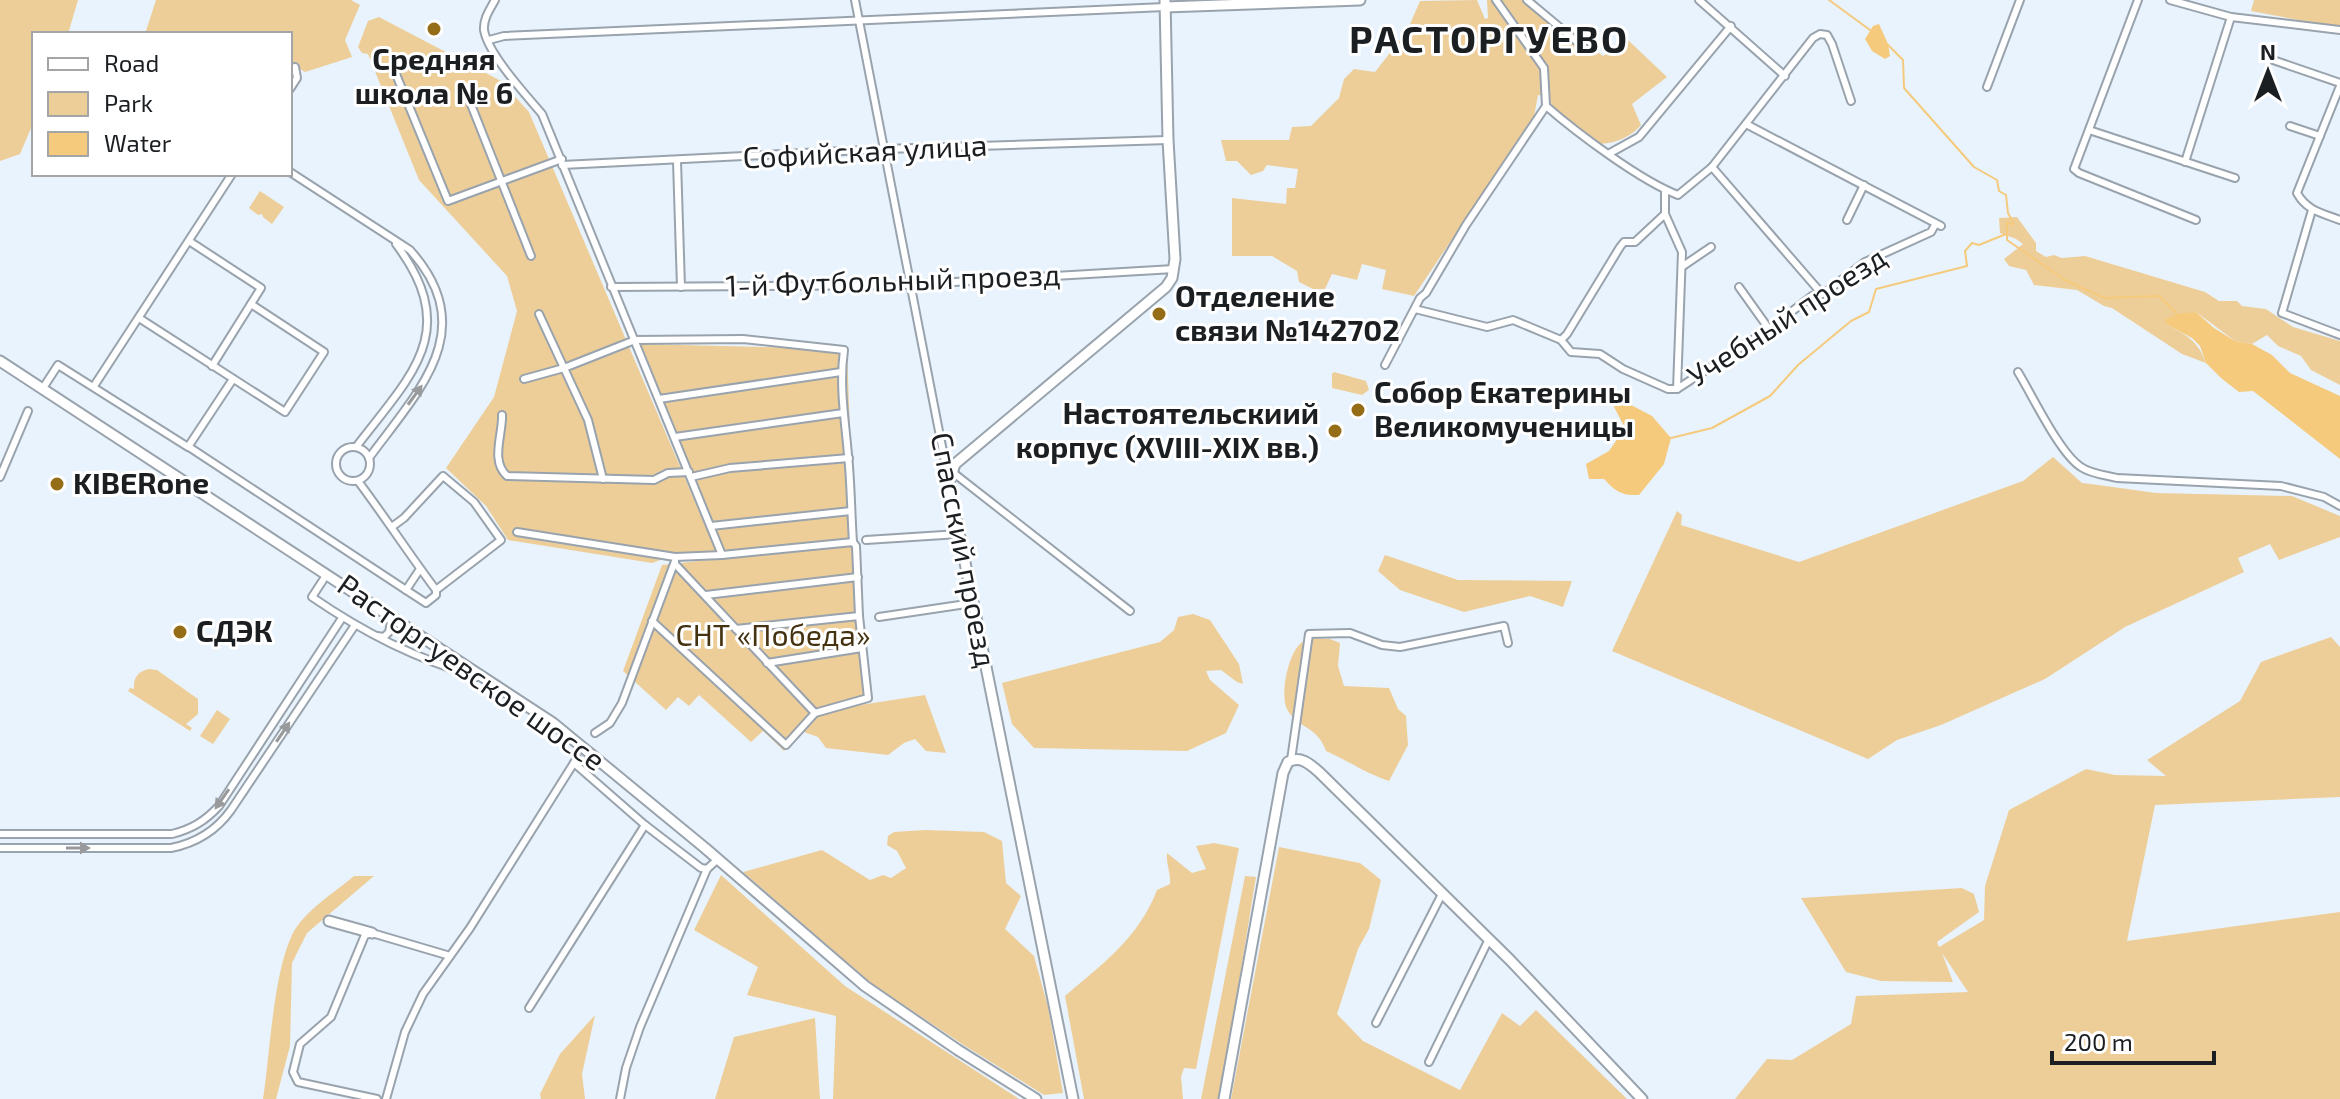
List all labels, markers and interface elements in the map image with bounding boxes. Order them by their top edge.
district label: РАСТОРГУЕВО [1349,15,1629,61]
marker: Средняя школа № 6 [425,20,443,38]
legend [32,32,292,176]
north arrow [2228,32,2308,112]
text: N [2260,38,2276,64]
place label: Средняя школа № 6 [355,40,513,110]
text: Road [104,48,159,77]
text: Park [104,88,153,117]
street label: Софийская улица [742,126,988,175]
text: Water [104,128,172,157]
street label: Учебный проезд [1680,238,1892,393]
street label: 1-й Футбольный проезд [725,255,1061,304]
place label: Отделение связи №142702 [1175,277,1400,347]
marker: Отделение связи №142702 [1150,305,1168,323]
place label: Собор Екатерины Великомученицы [1374,373,1634,444]
one-way arrow [407,384,422,405]
place label: Настоятельскиий корпус (XVIII-XIX вв.) [1016,394,1319,465]
marker: Собор Екатерины Великомученицы [1349,401,1367,419]
marker: Настоятельскиий корпус (XVIII-XIX вв.) [1326,422,1344,440]
street label: Спасский проезд [925,429,1005,670]
place label: KIBERone [73,464,209,500]
marker: KIBERone [48,475,66,493]
street label: Расторгуевское шоссе [331,565,613,778]
place label: СДЭК [196,612,273,648]
park label: СНТ «Победа» [676,616,870,652]
marker: СДЭК [171,623,189,641]
one-way arrow [275,722,290,743]
one-way arrow [215,789,230,810]
one-way arrow [66,842,91,854]
scale bar [2052,1015,2214,1065]
text: 200 m [2064,1027,2133,1056]

